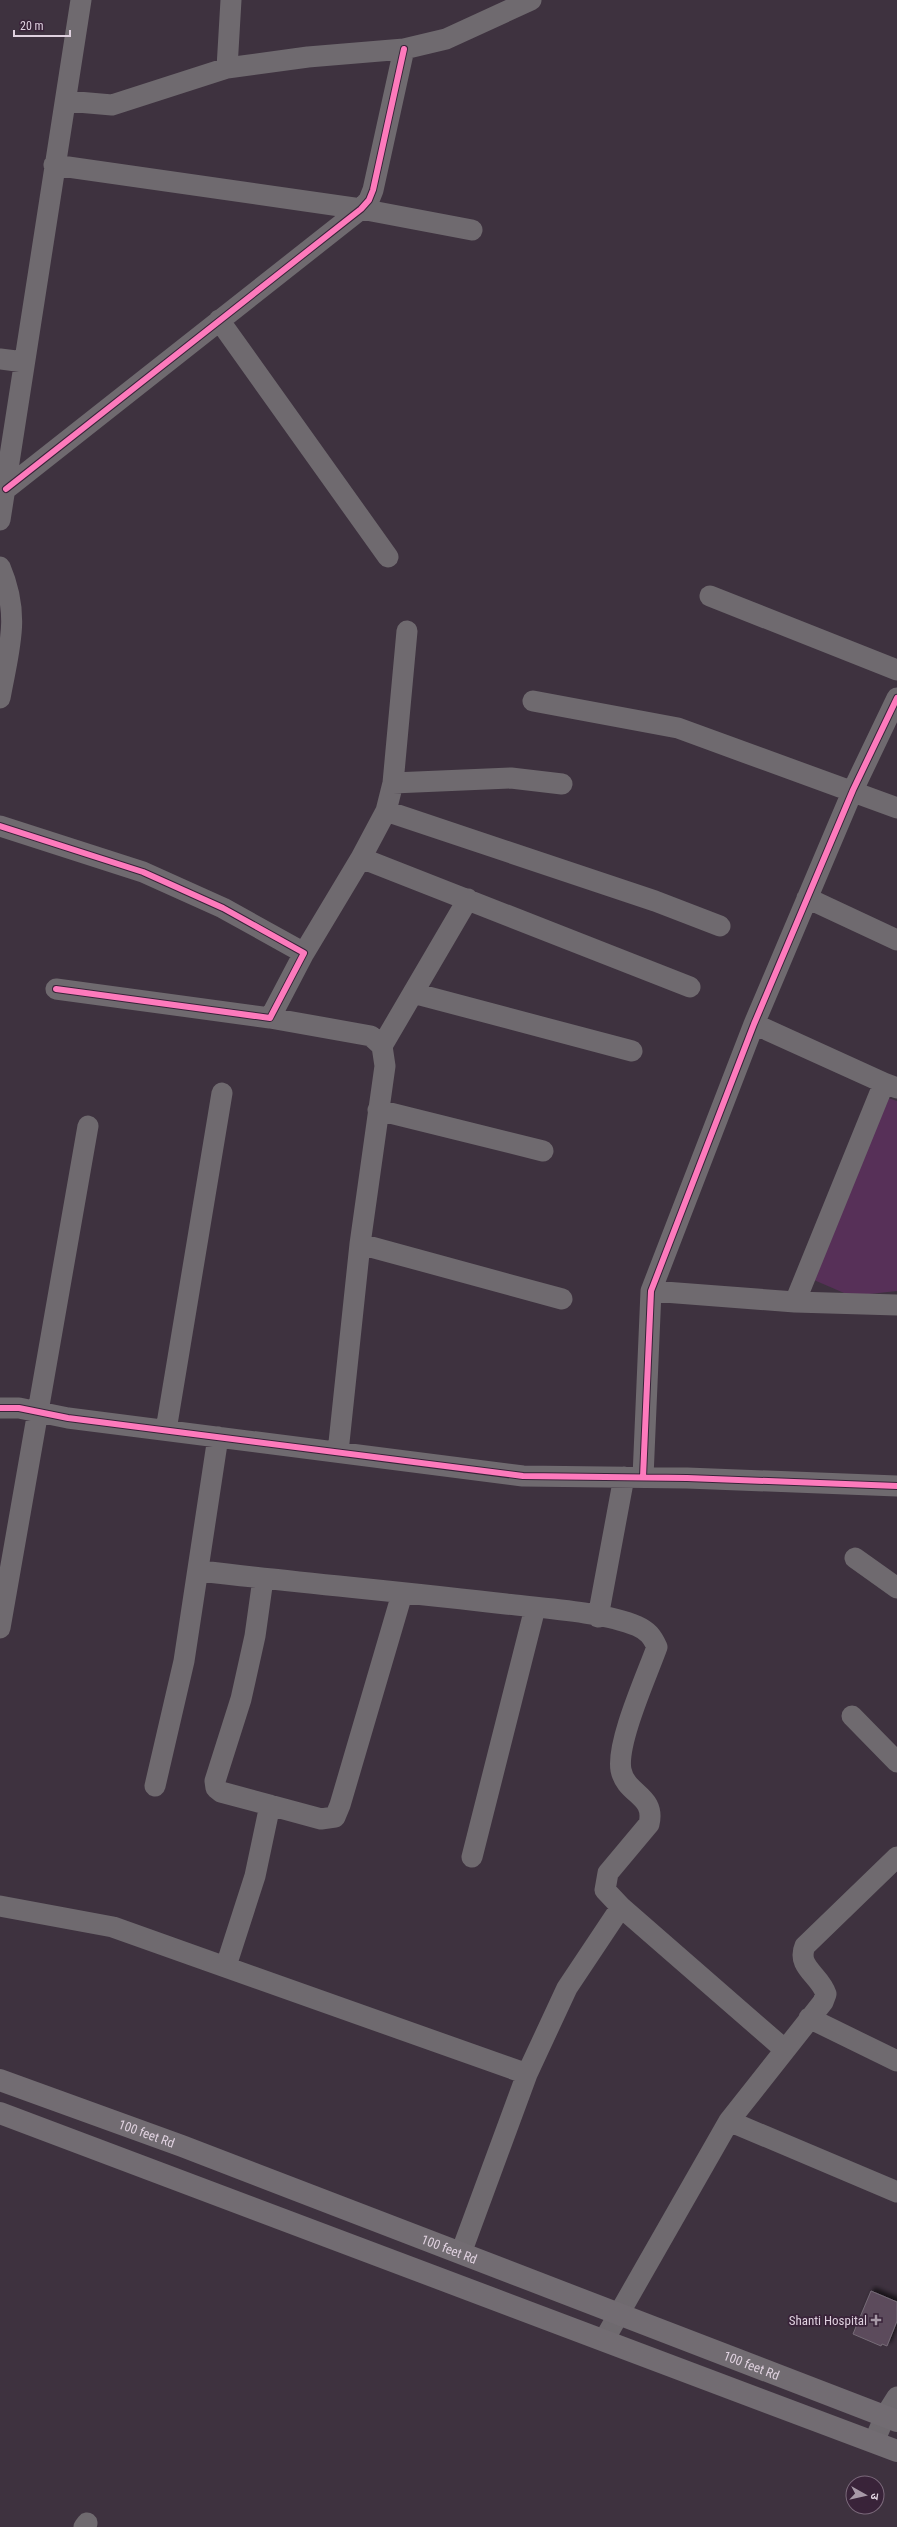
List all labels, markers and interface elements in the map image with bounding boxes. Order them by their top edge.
scale bar [14,12,70,38]
text: 20 m [20,19,44,33]
street label: 100 feet Rd [116,2117,177,2151]
street label: 100 feet Rd [419,2232,479,2267]
place label: Shanti Hospital [789,2313,867,2328]
marker: Shanti Hospital [870,2314,882,2326]
street label: 100 feet Rd [721,2348,782,2383]
north arrow [845,2475,885,2515]
text: उ [867,2492,881,2501]

